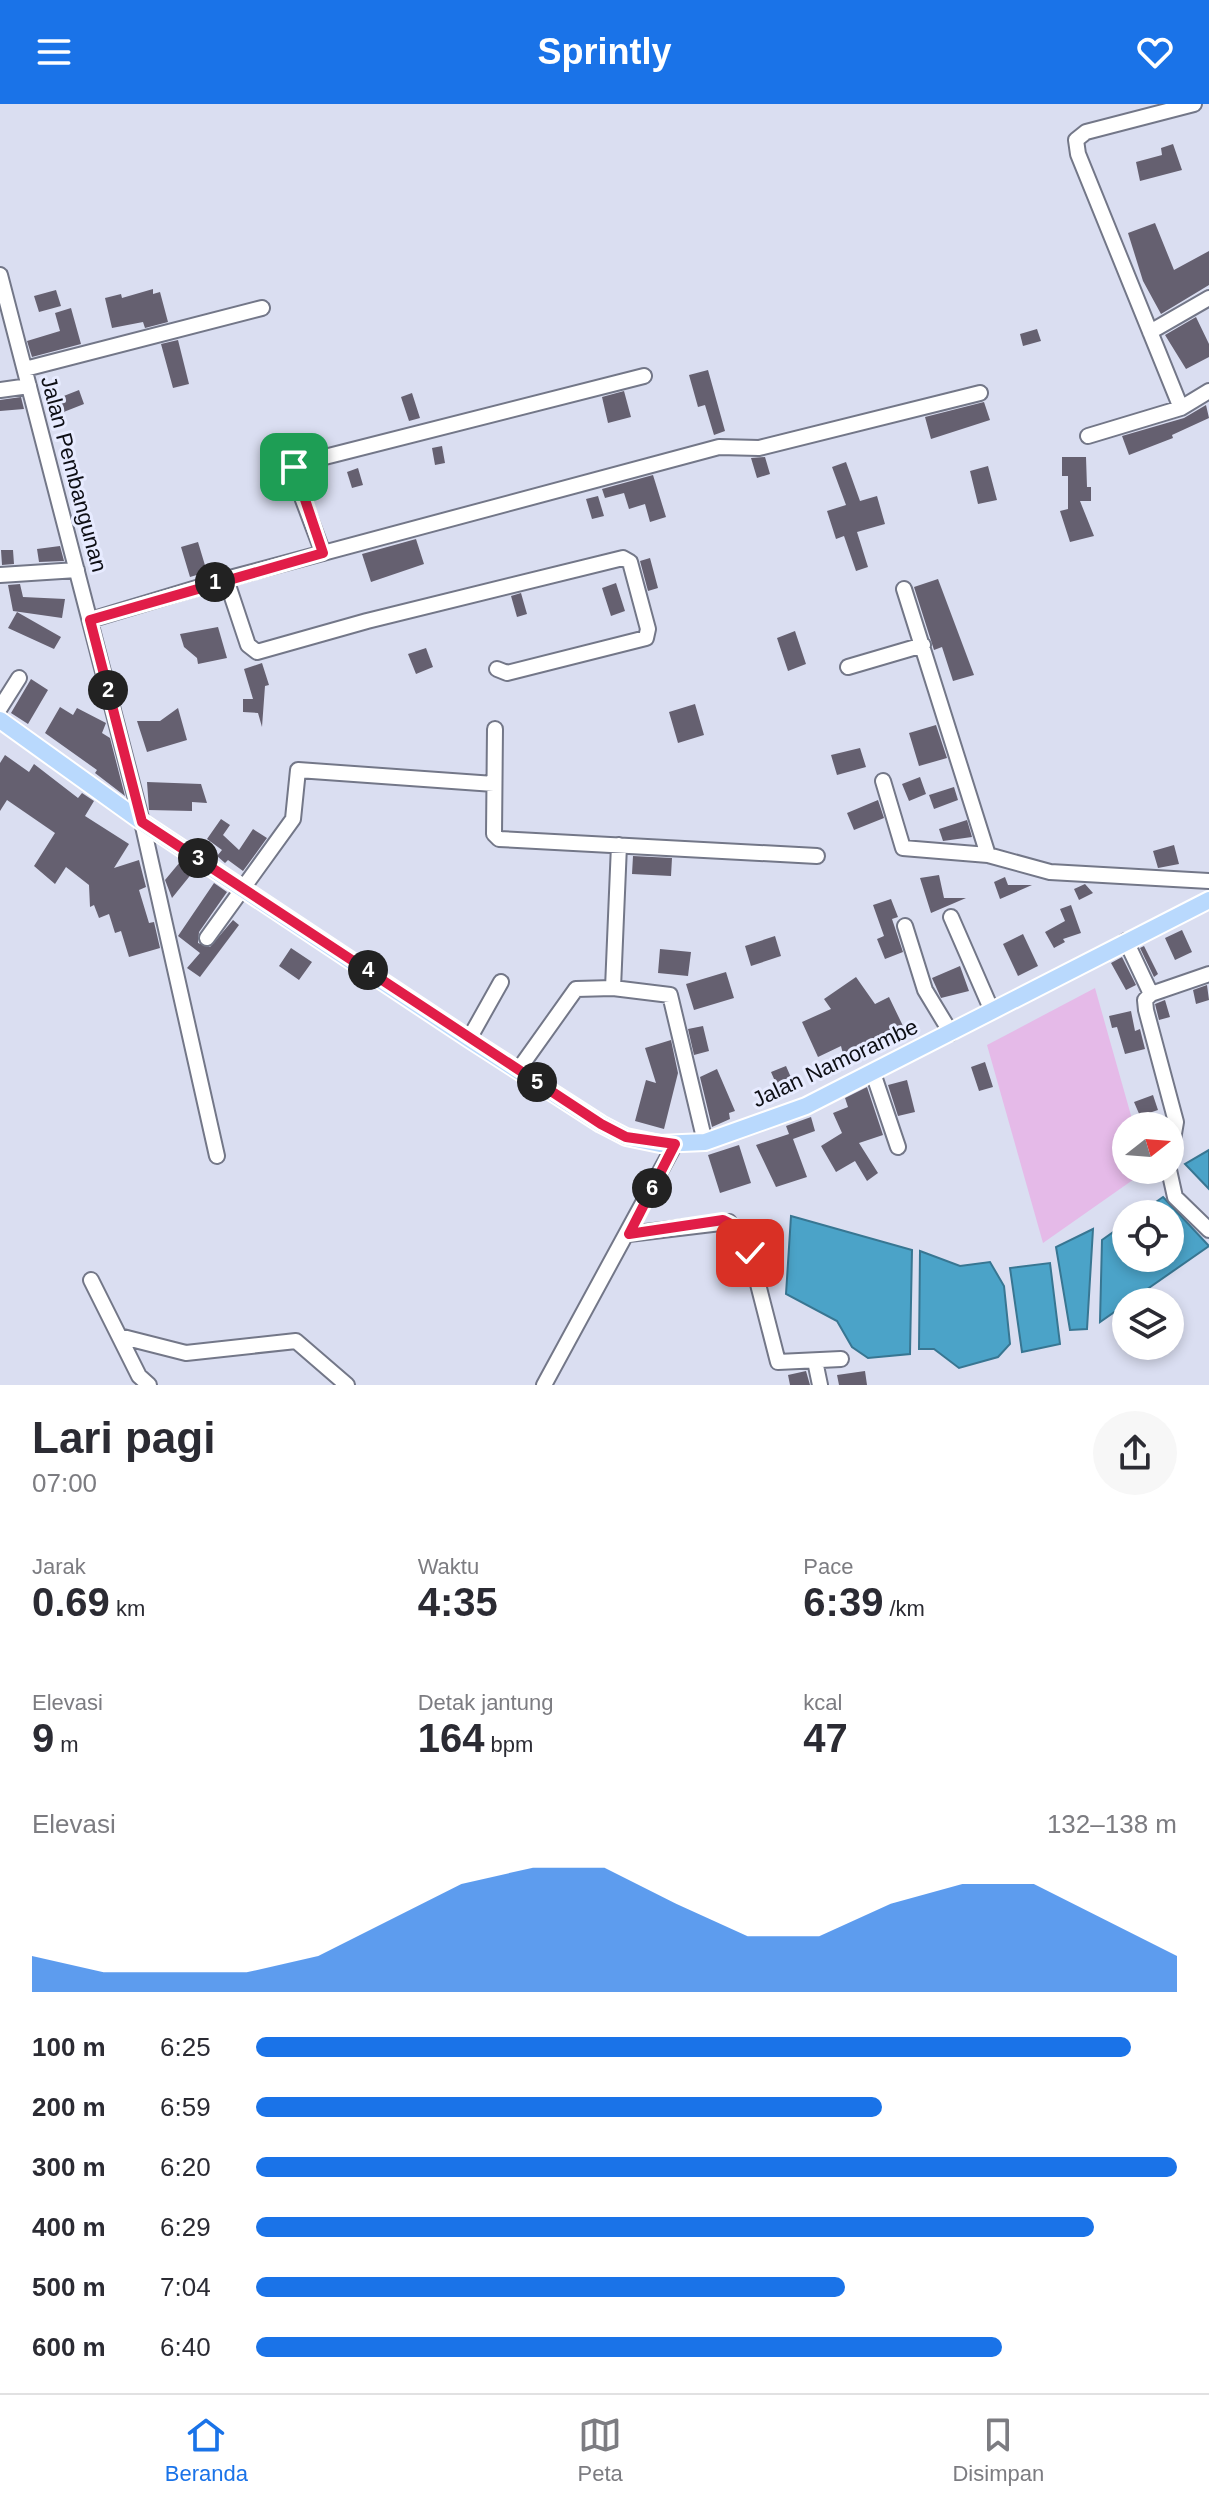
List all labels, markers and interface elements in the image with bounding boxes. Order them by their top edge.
icon: menu [32,30,76,74]
icon: heart [1133,30,1177,74]
text: Sprintly [537,31,672,72]
street label: Jalan Pembangunan [36,373,112,575]
pin [260,433,328,501]
icon: arrive [272,445,316,489]
pin: 1 [195,562,235,602]
text: 1 [209,569,221,594]
pin: 2 [88,670,128,710]
text: 2 [102,677,114,702]
pin: 3 [178,838,218,878]
text: 3 [192,845,204,870]
pin: 4 [348,950,388,990]
text: 4 [362,957,374,982]
street label: Jalan Namorambe [748,1014,922,1112]
pin: 5 [517,1062,557,1102]
text: 5 [531,1069,543,1094]
north arrow [1112,1112,1184,1184]
map controls [1112,1112,1184,1360]
pin: 6 [632,1168,672,1208]
text: 6 [646,1175,658,1200]
button: locate [1112,1200,1184,1272]
pin [716,1219,784,1287]
icon: check [728,1231,772,1275]
button: layers [1112,1288,1184,1360]
button: share [1093,1411,1177,1495]
text: Lari pagi [32,1413,215,1462]
text: 07:00 [32,1468,97,1498]
text: Jarak [32,1554,86,1579]
text: Waktu [418,1554,479,1579]
text: Pace [803,1554,853,1579]
text: 0.69 [32,1580,110,1624]
text: 4:35 [418,1580,498,1624]
text: 6:39 [803,1580,883,1624]
text: km [110,1596,145,1621]
text: /km [883,1596,925,1621]
text: Elevasi [32,1690,103,1715]
text: Detak jantung [418,1690,553,1715]
text: kcal [803,1690,842,1715]
text: 9 [32,1716,54,1760]
text: 164 [418,1716,484,1760]
text: 47 [803,1716,848,1760]
text: m [54,1732,79,1757]
text: bpm [484,1732,533,1757]
text: Elevasi [32,1809,116,1839]
text: 132–138 m [1047,1809,1177,1839]
text: 100 m [32,2032,106,2062]
text: 6:25 [160,2032,211,2062]
text: 200 m [32,2092,106,2122]
text: 6:59 [160,2092,211,2122]
text: 300 m [32,2152,106,2182]
text: 6:20 [160,2152,211,2182]
text: 400 m [32,2212,106,2242]
text: 6:29 [160,2212,211,2242]
text: 500 m [32,2272,106,2302]
text: 7:04 [160,2272,211,2302]
text: 600 m [32,2332,106,2362]
text: 6:40 [160,2332,211,2362]
tab: Beranda [165,2413,248,2487]
tab: Peta [578,2413,623,2487]
tab: Disimpan [952,2413,1044,2487]

